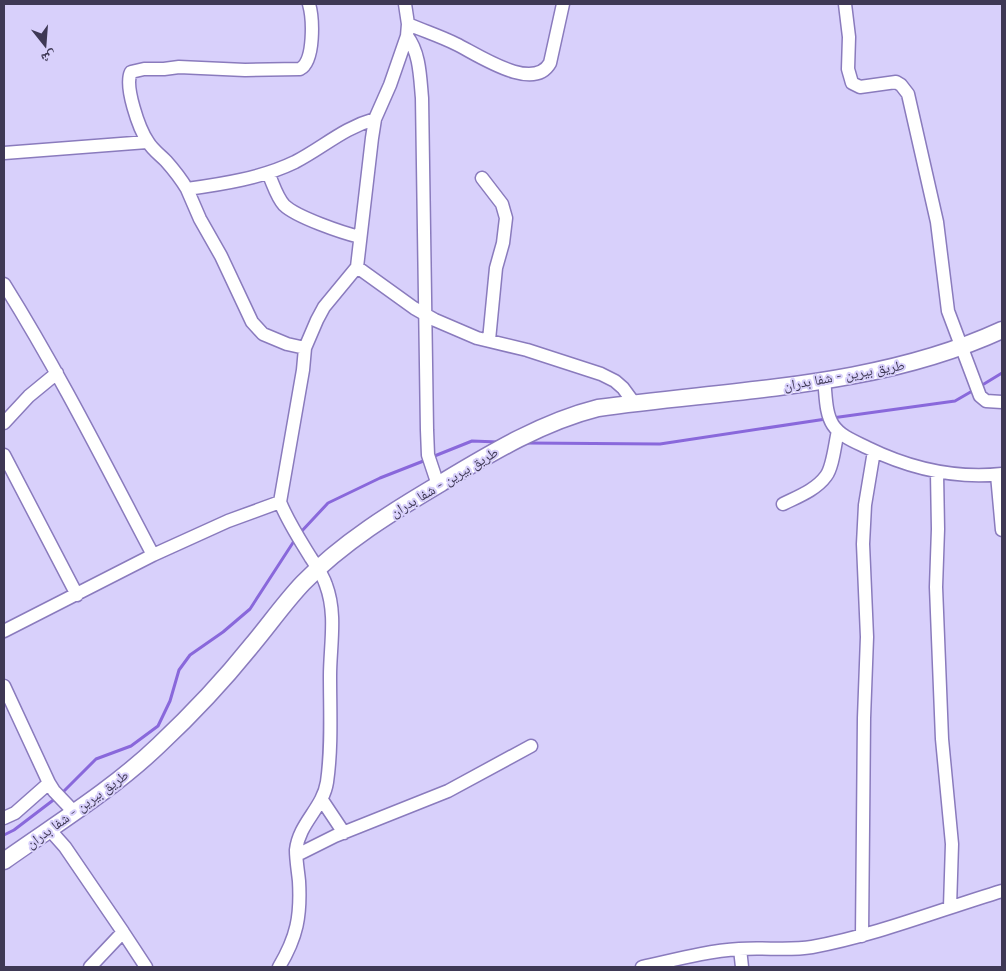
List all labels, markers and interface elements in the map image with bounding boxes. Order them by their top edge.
north arrow [20,20,70,70]
text: ش [39,47,59,68]
street label: طريق بيرين - شفا بدران [782,355,906,395]
street label: طريق بيرين - شفا بدران [387,443,502,522]
street label: طريق بيرين - شفا بدران [22,766,132,853]

